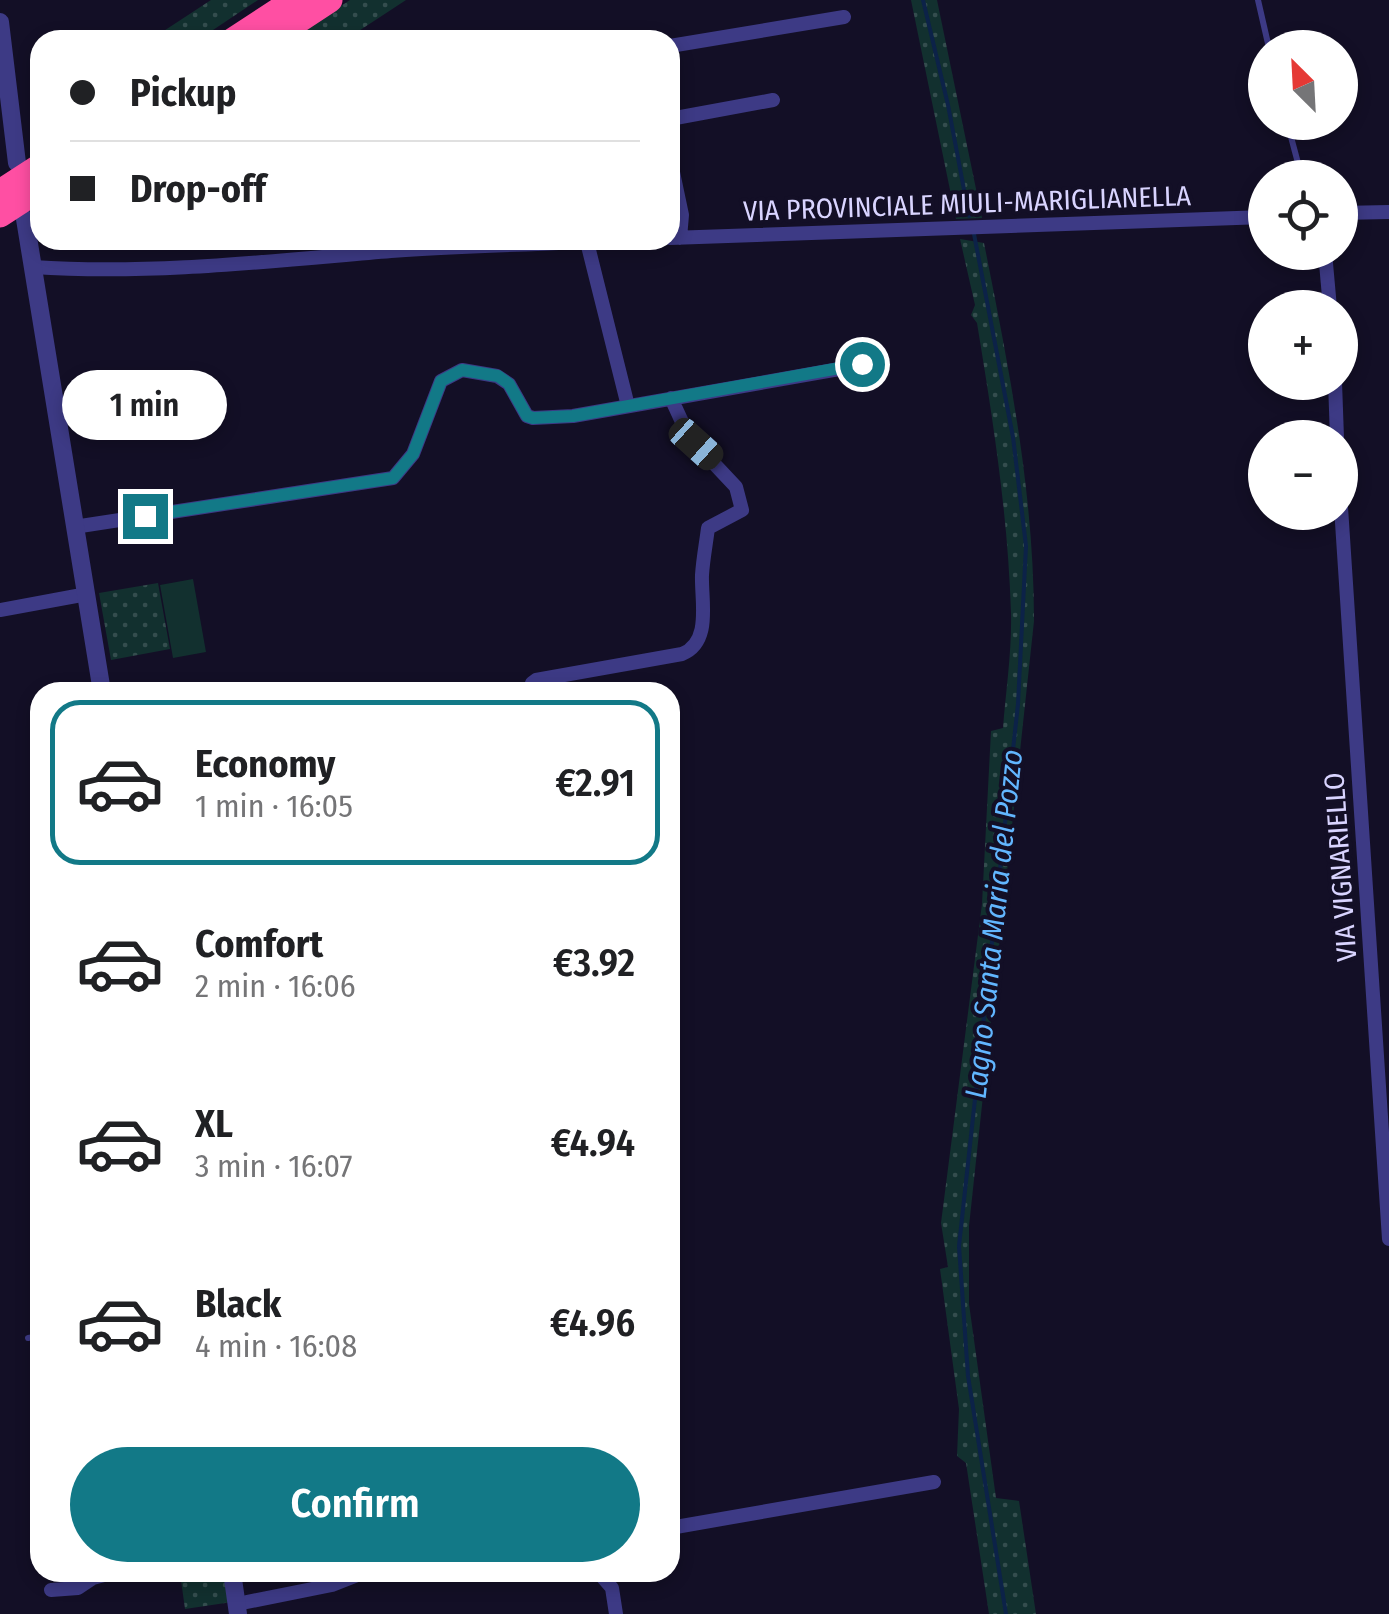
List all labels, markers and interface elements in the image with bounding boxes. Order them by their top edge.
north arrow [1248,30,1358,140]
map controls [1248,30,1358,530]
text: Pickup [130,70,236,116]
button: locate [1248,160,1358,270]
text: Drop-off [130,166,266,212]
street label: VIA PROVINCIALE MIULI-MARIGLIANELLA [742,179,1192,228]
button: + [1248,290,1358,400]
route start [840,342,885,387]
callout: 1 min [62,371,228,441]
text: 1 min [110,386,179,424]
car [664,413,728,475]
button: − [1248,420,1358,530]
route end [123,494,168,539]
icon: car [75,738,165,828]
text: Economy [195,741,335,787]
water label: Lagno Santa Maria del Pozzo [958,748,1030,1100]
text: €2.91 [555,760,635,806]
street label: VIA VIGNARIELLO [1317,771,1364,962]
text: 1 min · 16:05 [195,787,353,825]
icon: car [75,918,165,1008]
text: Comfort [195,921,323,967]
text: €3.92 [553,940,635,986]
text: 2 min · 16:06 [195,967,356,1005]
icon: car [75,1098,165,1188]
text: XL [195,1101,233,1147]
text: €4.94 [551,1120,635,1166]
text: 3 min · 16:07 [195,1147,353,1185]
icon: car [75,1278,165,1368]
text: Black [195,1281,281,1327]
text: €4.96 [550,1300,635,1346]
text: 4 min · 16:08 [195,1327,357,1365]
button: Confirm [70,1447,640,1562]

